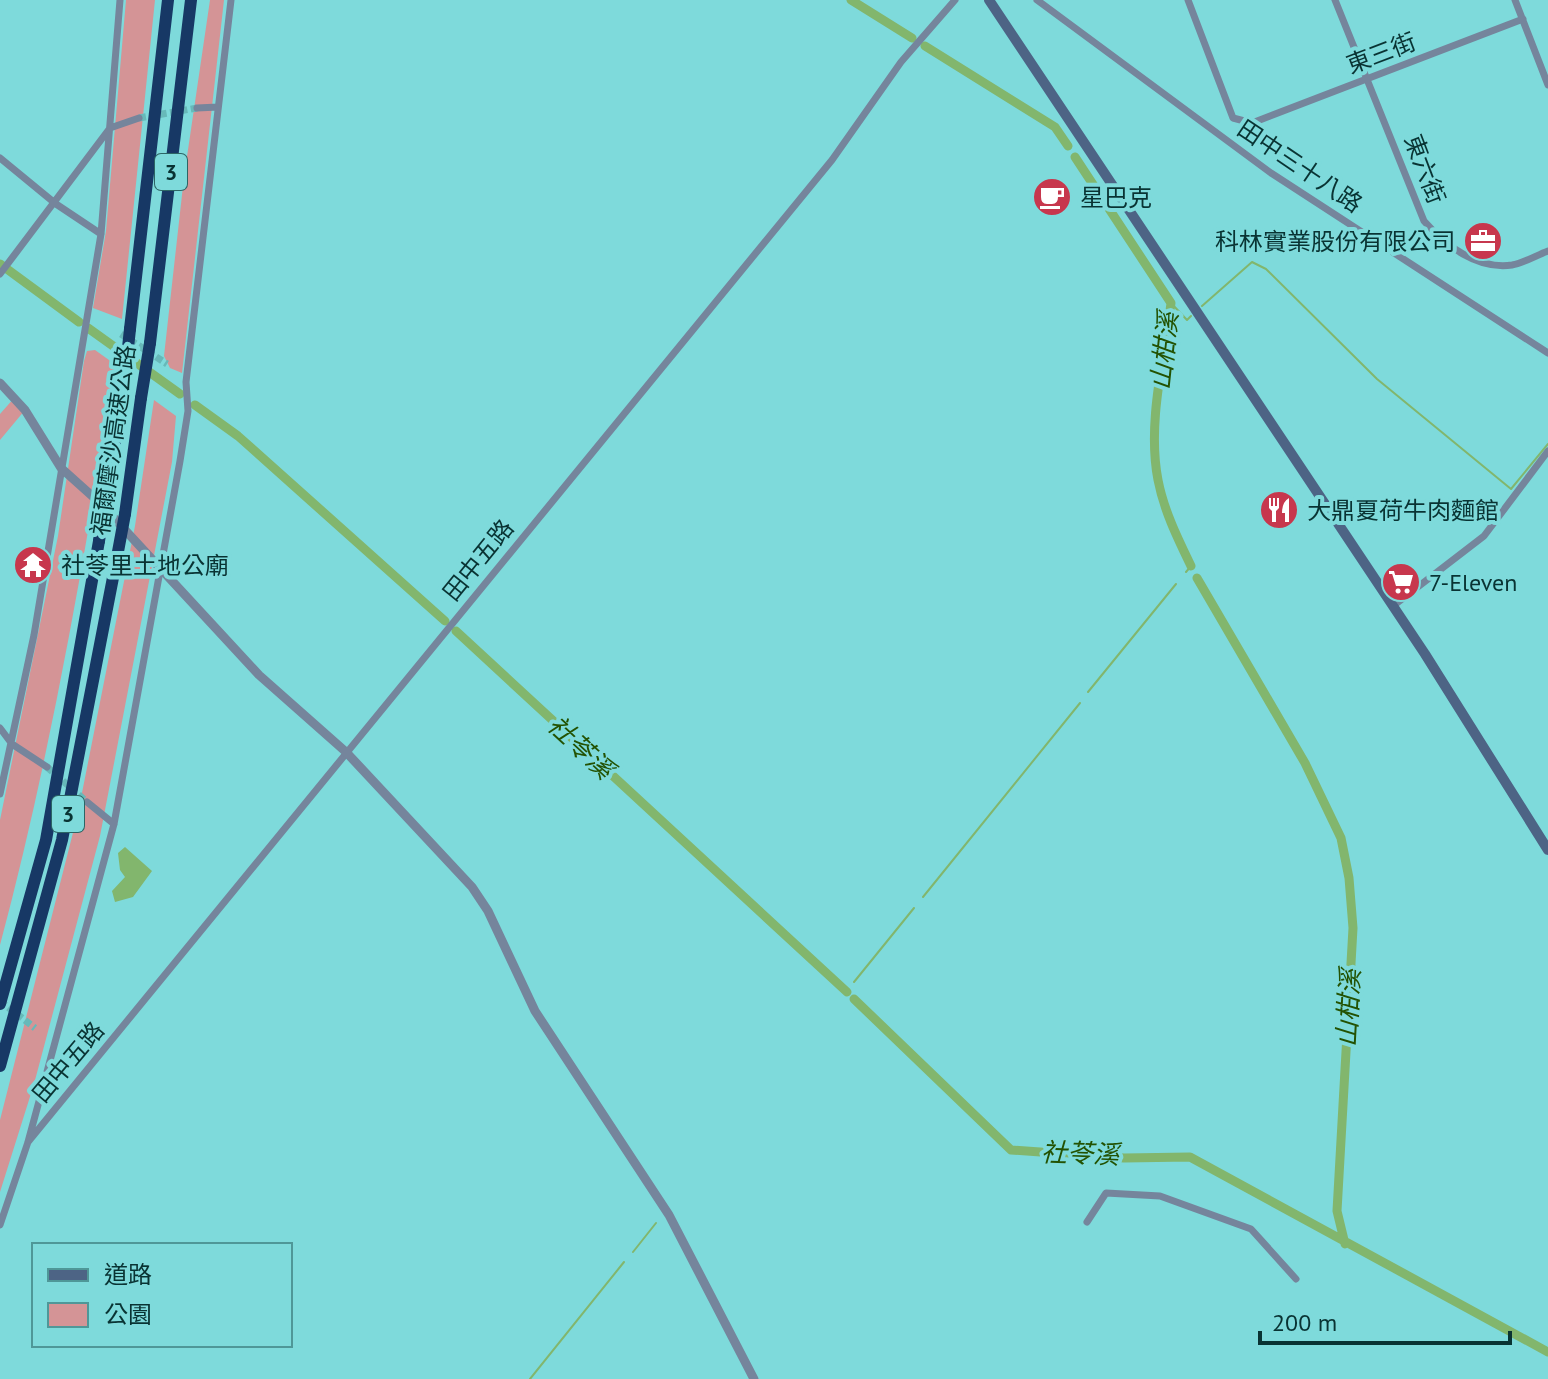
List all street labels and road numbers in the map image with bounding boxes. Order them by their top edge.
street label: 東三街 [1342,26,1420,80]
street label: 田中三十八路 [1232,113,1368,219]
street label: 東六街 [1398,130,1452,208]
road number: 3 [155,154,187,190]
street label: 福爾摩沙高速公路 [84,343,142,537]
street label: 田中五路 [436,513,520,607]
road number: 3 [52,796,84,832]
street label: 田中五路 [25,1015,111,1109]

